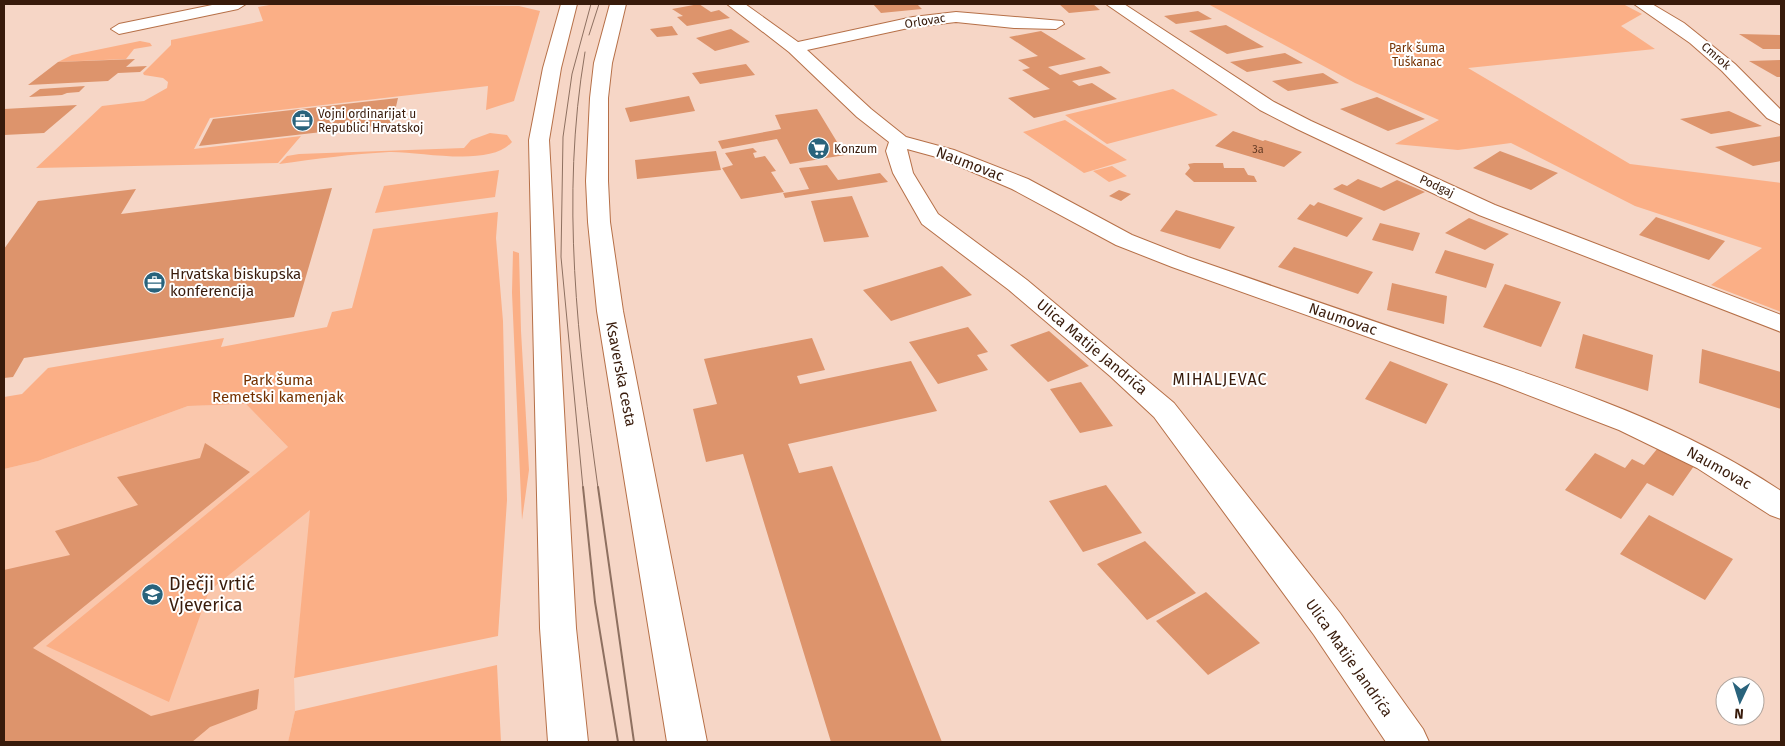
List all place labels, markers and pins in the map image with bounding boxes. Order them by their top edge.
place label: Vojni ordinarijat u Republici Hrvatskoj [318,107,423,135]
office icon: Vojni ordinarijat u Republici Hrvatskoj [290,109,314,133]
supermarket icon: Konzum [806,137,830,161]
place label: Konzum [834,142,877,156]
place label: Hrvatska biskupska konferencija [170,265,301,300]
office icon: Hrvatska biskupska konferencija [142,271,166,295]
place label: Dječji vrtić Vjeverica [169,573,255,616]
school or university icon: Dječji vrtić Vjeverica [141,582,165,606]

